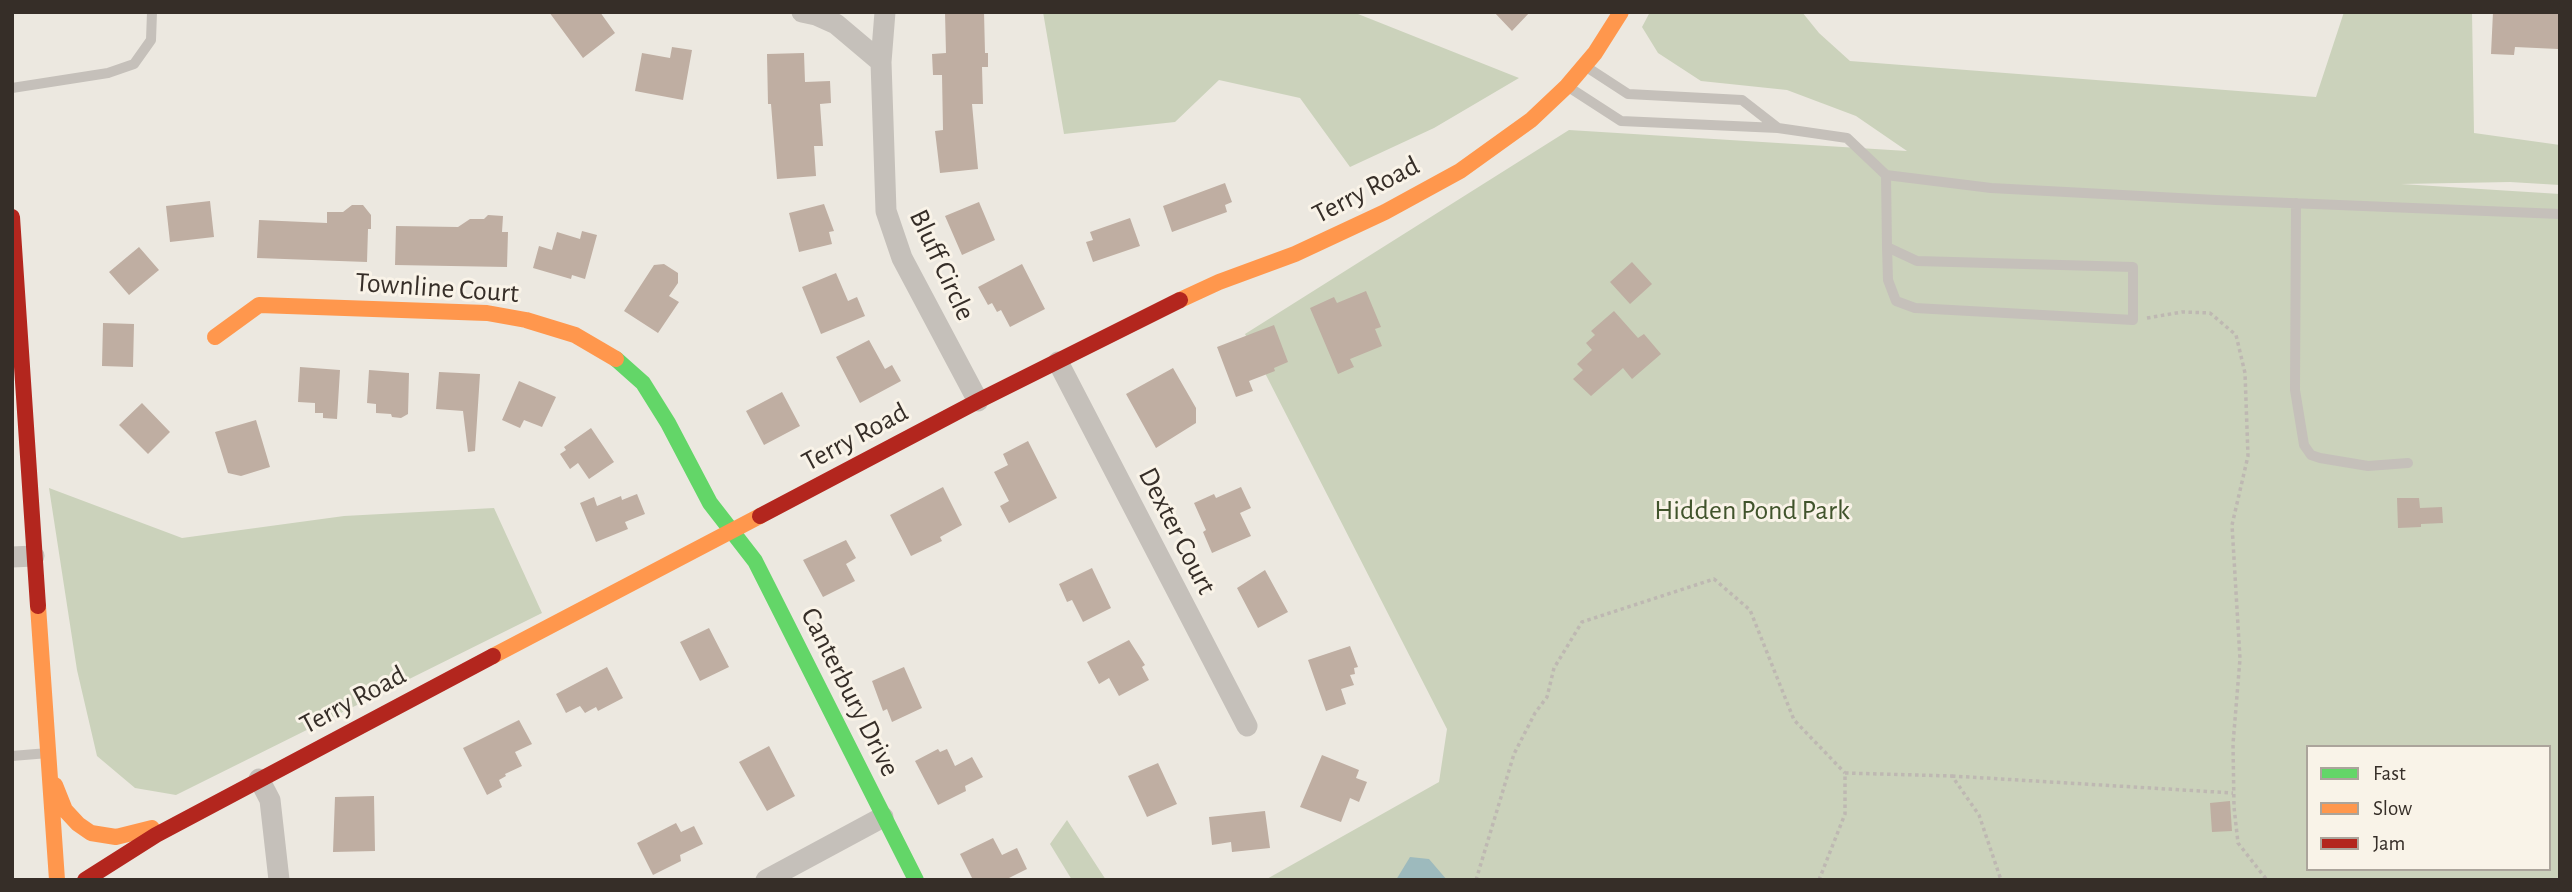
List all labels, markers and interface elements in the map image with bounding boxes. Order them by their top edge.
street label: Terry Road [1307,149,1425,231]
street label: Bluff Circle [902,204,982,326]
street label: Townline Court [354,266,520,310]
street label: Terry Road [796,395,914,479]
street label: Dexter Court [1131,462,1223,600]
park label: Hidden Pond Park [1654,494,1850,528]
street label: Canterbury Drive [793,602,907,782]
street label: Terry Road [294,658,412,742]
legend [2306,745,2551,871]
text: Fast [2373,763,2406,784]
text: Slow [2373,798,2412,819]
text: Jam [2373,833,2405,854]

